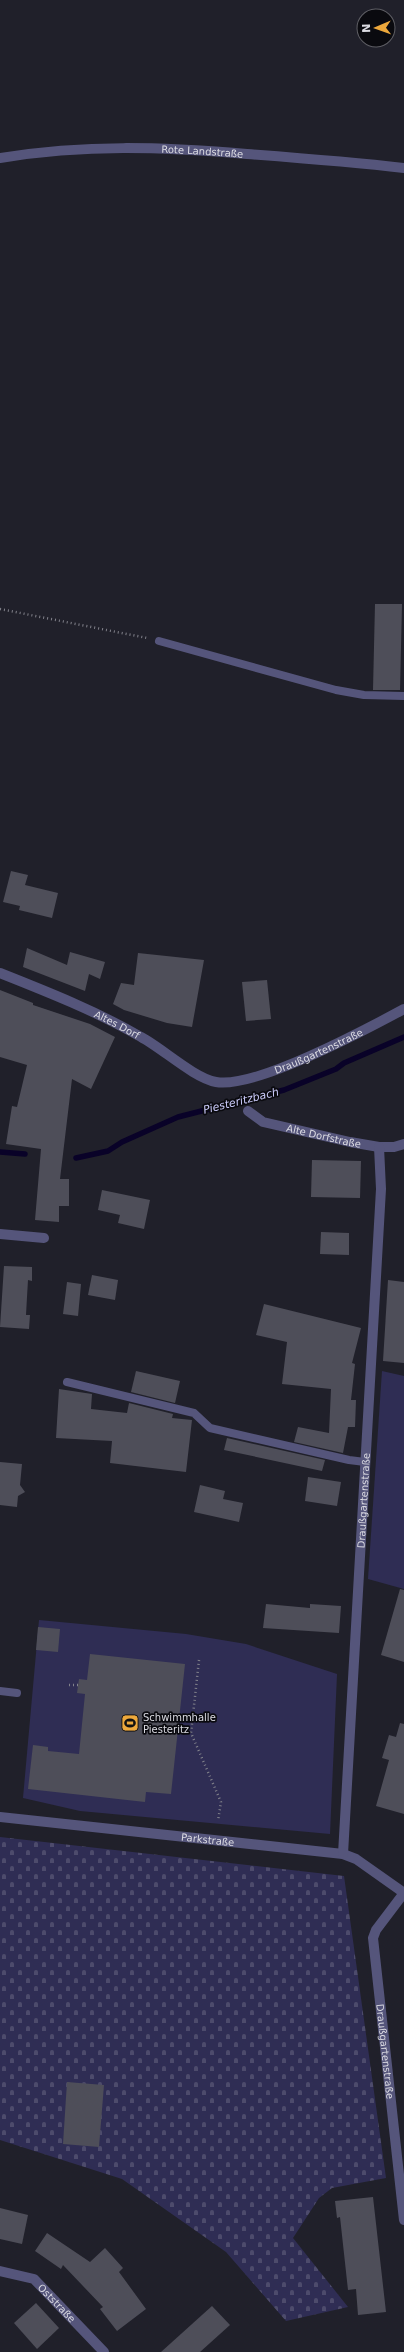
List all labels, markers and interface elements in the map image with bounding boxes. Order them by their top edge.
north arrow [356,8,396,48]
text: N [360,23,373,33]
street label: Rote Landstraße [161,143,244,159]
street label: Altes Dorf [93,1008,142,1041]
street label: Draußgartenstraße [273,1026,364,1076]
water label: Piesteritzbach [202,1085,280,1117]
street label: Alte Dorfstraße [285,1122,362,1149]
street label: Draußgartenstraße [355,1453,371,1549]
place label: Schwimmhalle Piesteritz [143,1712,216,1735]
sports icon: Schwimmhalle Piesteritz [120,1713,140,1733]
street label: Parkstraße [181,1831,235,1848]
street label: Draußgartenstraße [375,2003,396,2099]
street label: Oststraße [36,2281,78,2324]

